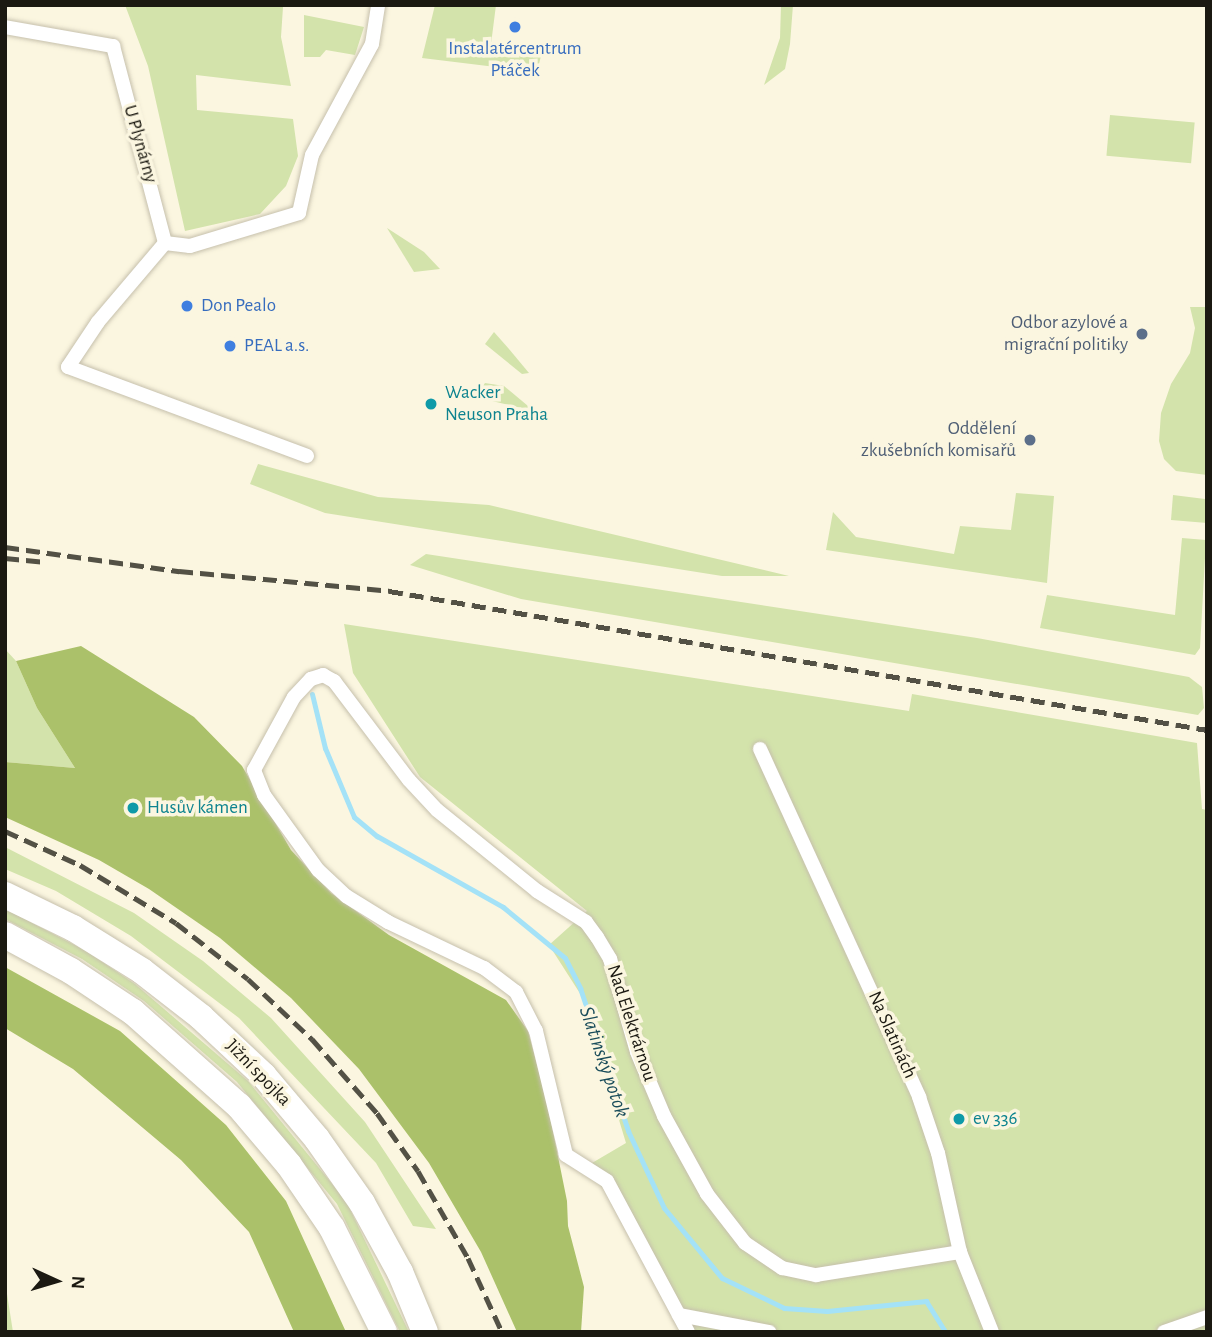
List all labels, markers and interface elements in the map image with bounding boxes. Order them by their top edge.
marker: Instalatércentrum Ptáček [507,19,523,35]
place label: Instalatércentrum Ptáček [448,38,582,82]
street label: U Plynárny [118,103,162,185]
place label: Don Pealo [201,295,276,317]
marker: Don Pealo [179,298,195,314]
place label: Odbor azylové a migrační politiky [1004,312,1128,356]
marker: Odbor azylové a migrační politiky [1134,326,1150,342]
place label: PEAL a.s. [244,335,309,357]
marker: PEAL a.s. [222,338,238,354]
place label: Wacker Neuson Praha [445,382,548,426]
marker: Wacker Neuson Praha [423,396,439,412]
place label: Oddělení zkušebních komisařů [861,418,1016,462]
marker: Oddělení zkušebních komisařů [1022,432,1038,448]
place label: Husův kámen [147,797,248,819]
marker: Husův kámen [125,800,141,816]
street label: Nad Elektrárnou [601,962,661,1084]
street label: Na Slatinách [863,988,921,1082]
water label: Slatinský potok [573,1003,635,1121]
street label: Jižní spojka [221,1035,295,1111]
place label: ev 336 [973,1108,1018,1130]
marker: ev 336 [951,1111,967,1127]
north arrow [21,1246,91,1316]
text: N [68,1275,87,1290]

